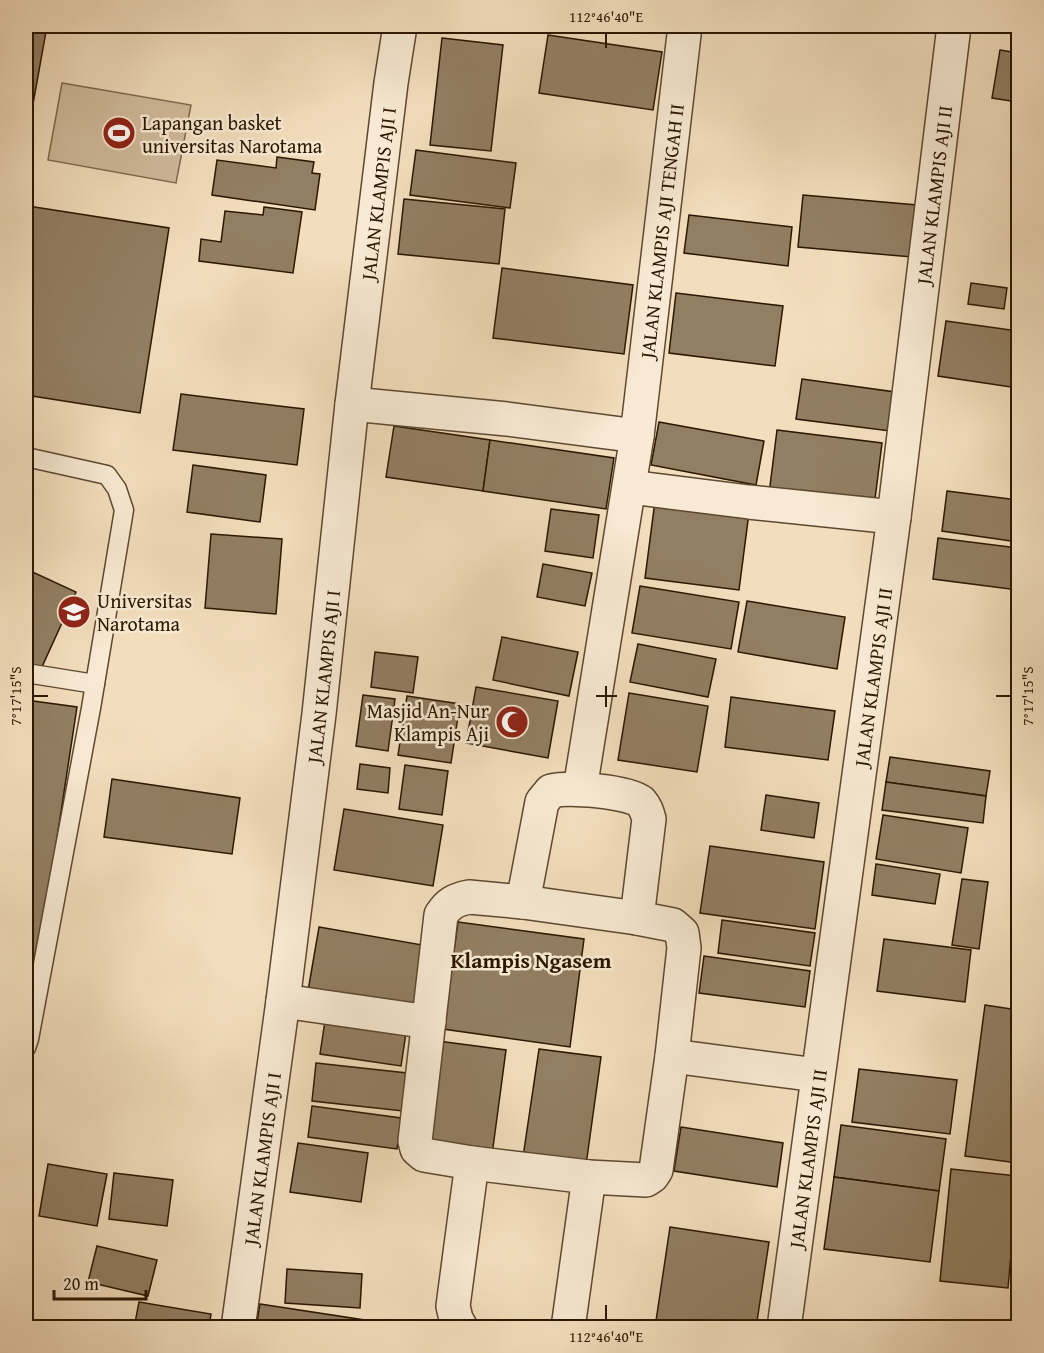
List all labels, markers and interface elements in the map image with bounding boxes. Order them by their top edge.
text: 112°46'40"E [569,6,643,27]
street label: JALAN KLAMPIS AJI TENGAH II [631,102,690,363]
street label: JALAN KLAMPIS AJI II [908,104,959,289]
street label: JALAN KLAMPIS AJI I [352,105,402,285]
place label: Lapangan basket universitas Narotama [142,108,323,160]
sports icon: Lapangan basket universitas Narotama [101,115,137,151]
place label: Universitas Narotama [97,586,192,638]
street label: JALAN KLAMPIS AJI II [845,586,899,771]
street label: JALAN KLAMPIS AJI I [298,588,347,768]
school or university icon: Universitas Narotama [56,594,92,630]
text: 7°17'15"S [5,666,26,726]
text: 7°17'15"S [1017,666,1038,726]
place label: Masjid An-Nur Klampis Aji [367,696,489,748]
mosque icon: Masjid An-Nur Klampis Aji [494,704,530,740]
district label: Klampis Ngasem [450,944,612,976]
street label: JALAN KLAMPIS AJI II [780,1067,833,1253]
street label: JALAN KLAMPIS AJI I [235,1070,288,1250]
scale bar [54,1263,146,1301]
text: 20 m [63,1270,99,1297]
text: 112°46'40"E [569,1326,643,1347]

